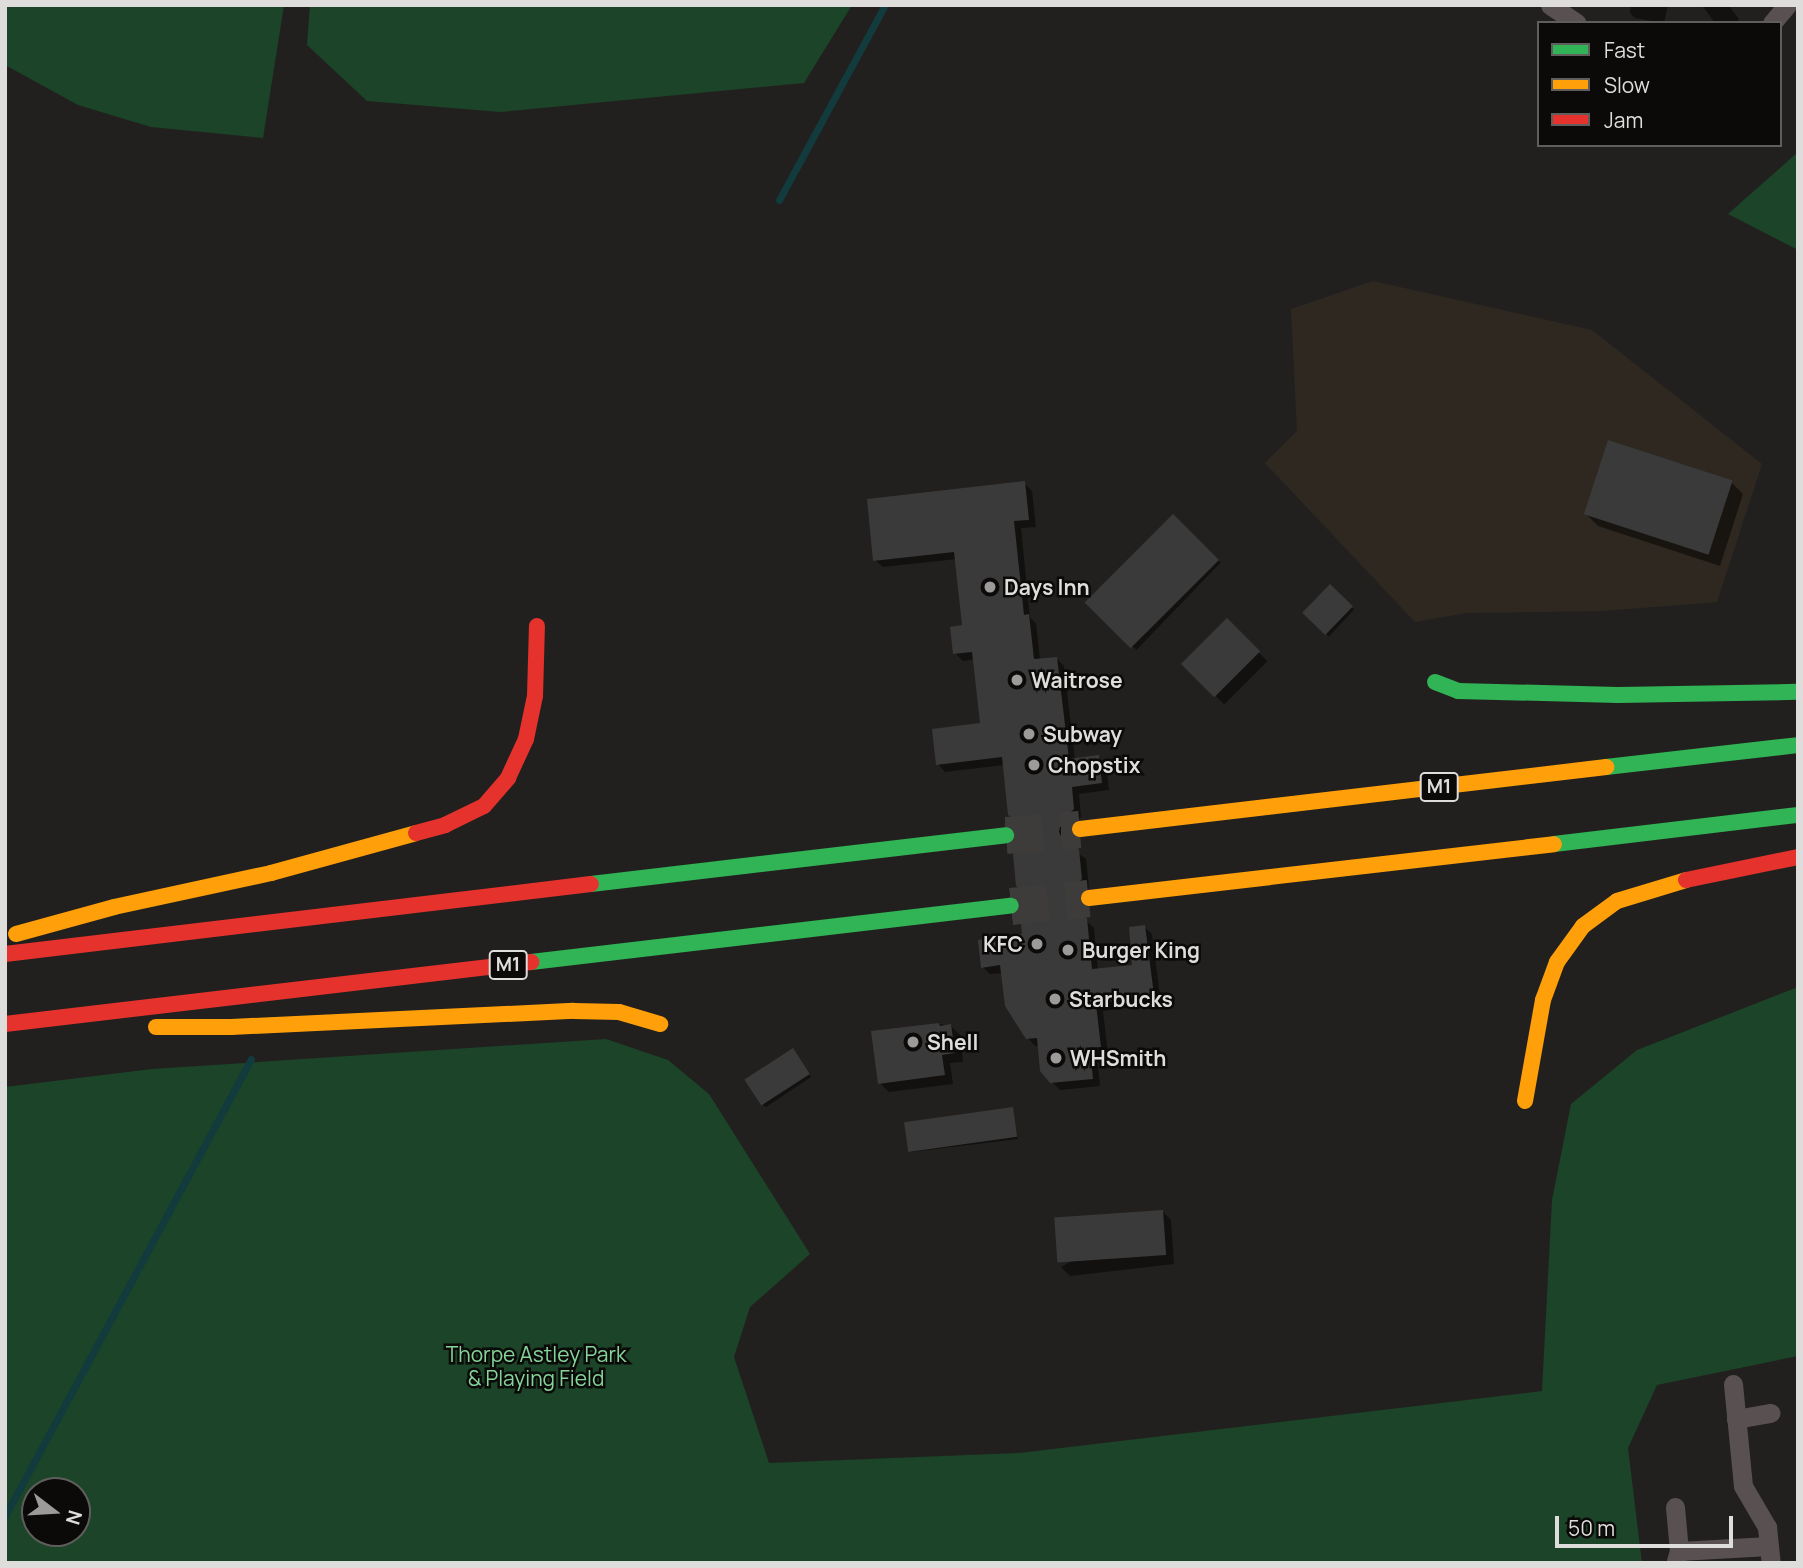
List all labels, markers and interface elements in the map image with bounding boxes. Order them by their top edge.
legend [1537,21,1782,147]
text: Fast [1604,36,1645,64]
text: Slow [1604,71,1650,99]
text: Jam [1604,106,1643,134]
place label: Days Inn [1004,574,1090,600]
marker: Days Inn [982,579,998,595]
place label: Waitrose [1031,667,1123,693]
marker: Waitrose [1009,672,1025,688]
place label: Subway [1043,721,1122,747]
marker: Subway [1021,726,1037,742]
place label: Chopstix [1048,752,1140,778]
marker: Chopstix [1026,757,1042,773]
road number: M1 [1418,772,1460,802]
place label: KFC [983,931,1023,957]
marker: KFC [1029,936,1045,952]
place label: Burger King [1082,937,1200,963]
marker: Burger King [1060,942,1076,958]
road number: M1 [487,950,529,981]
place label: Starbucks [1069,986,1173,1012]
marker: Starbucks [1047,991,1063,1007]
place label: Shell [927,1029,978,1055]
marker: Shell [905,1034,921,1050]
place label: WHSmith [1070,1045,1166,1071]
marker: WHSmith [1048,1050,1064,1066]
park label: Thorpe Astley Park & Playing Field [446,1341,626,1391]
north arrow [21,1477,91,1547]
scale bar [1558,1502,1736,1546]
text: N [60,1507,89,1528]
text: 50 m [1568,1514,1615,1542]

